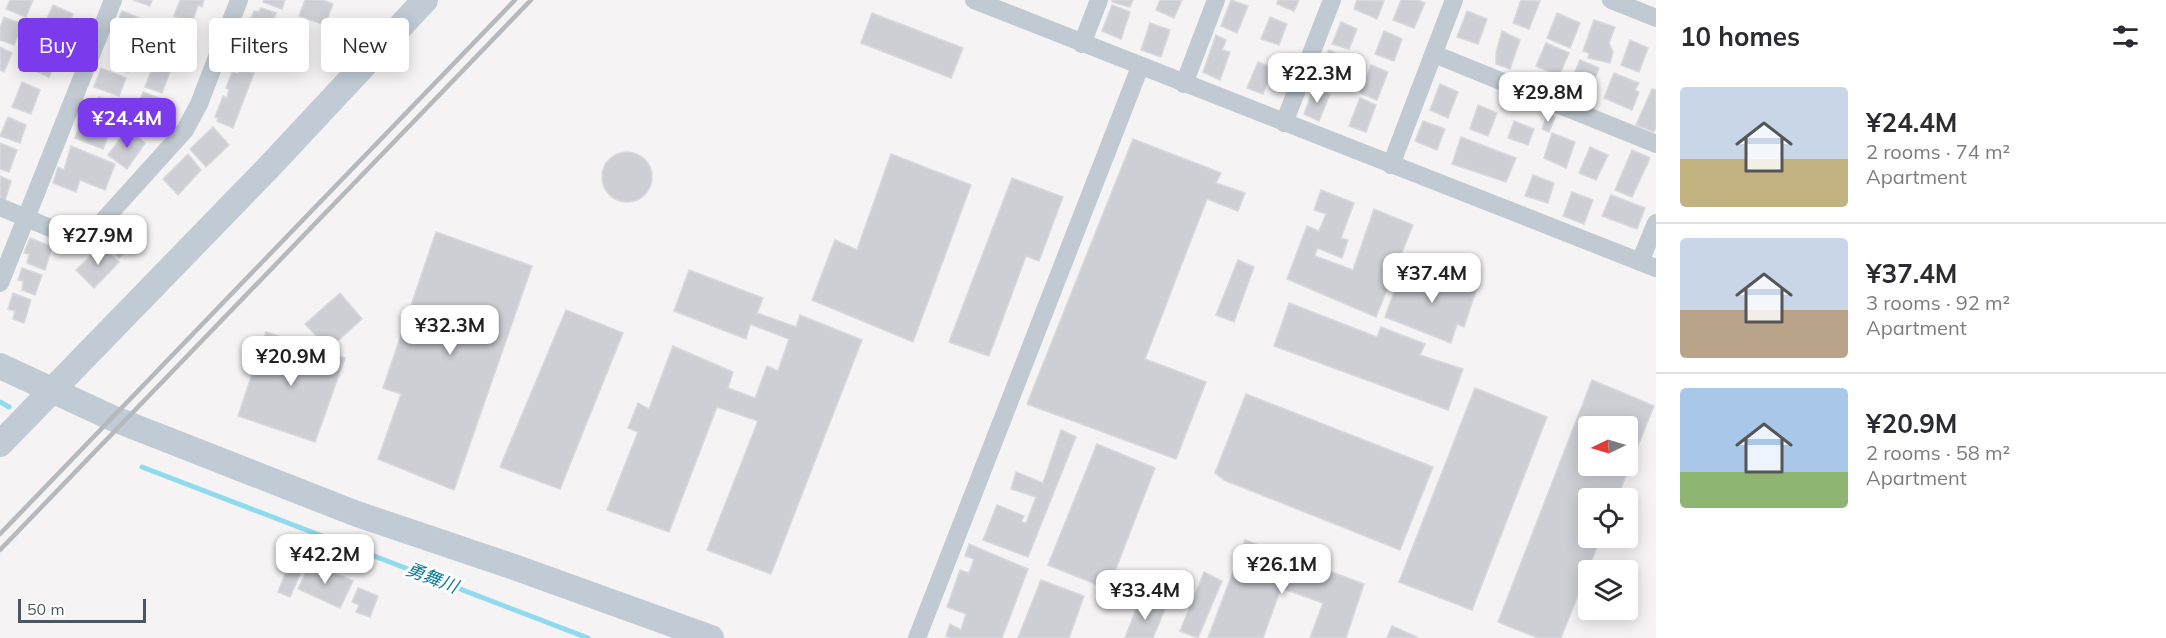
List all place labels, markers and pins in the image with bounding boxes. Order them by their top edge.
pin: ¥22.3M [1268,53,1366,104]
pin: ¥29.8M [1499,72,1597,123]
pin: ¥24.4M [78,98,176,149]
pin: ¥27.9M [49,215,147,266]
pin: ¥37.4M [1383,253,1481,304]
pin: ¥32.3M [401,305,499,356]
pin: ¥20.9M [242,336,340,387]
pin: ¥42.2M [276,534,374,585]
pin: ¥26.1M [1233,544,1331,595]
pin: ¥33.4M [1096,570,1194,621]

